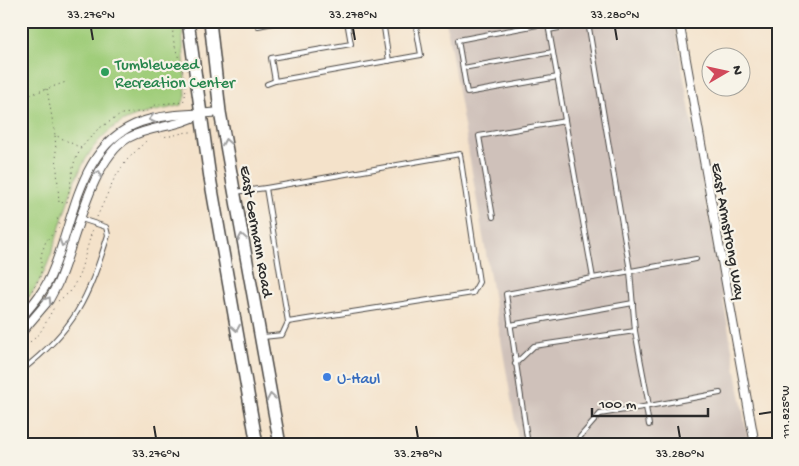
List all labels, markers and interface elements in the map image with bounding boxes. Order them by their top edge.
text: 33.276°N [66,9,115,23]
text: 33.278°N [328,9,377,23]
text: 33.280°N [590,9,640,23]
north arrow [702,48,752,98]
place label: Tumbleweed Recreation Center [114,57,236,94]
text: N [727,65,745,76]
marker: Tumbleweed Recreation Center [99,66,111,78]
one-way arrow [148,113,157,124]
one-way arrow [221,137,231,146]
street label: East Armstrong Way [705,162,748,302]
street label: East Germann Road [234,164,276,300]
one-way arrow [92,170,103,179]
one-way arrow [238,232,248,241]
one-way arrow [58,239,68,247]
one-way arrow [42,296,52,305]
one-way arrow [231,324,241,332]
marker: U-Haul [321,371,333,383]
place label: U-Haul [337,371,380,390]
scale bar [592,386,708,418]
text: 111.825°W [780,386,794,439]
one-way arrow [266,392,277,401]
text: 100 m [598,396,637,414]
text: 33.276°N [131,448,180,462]
text: 33.278°N [393,448,442,462]
text: 33.280°N [655,448,705,462]

